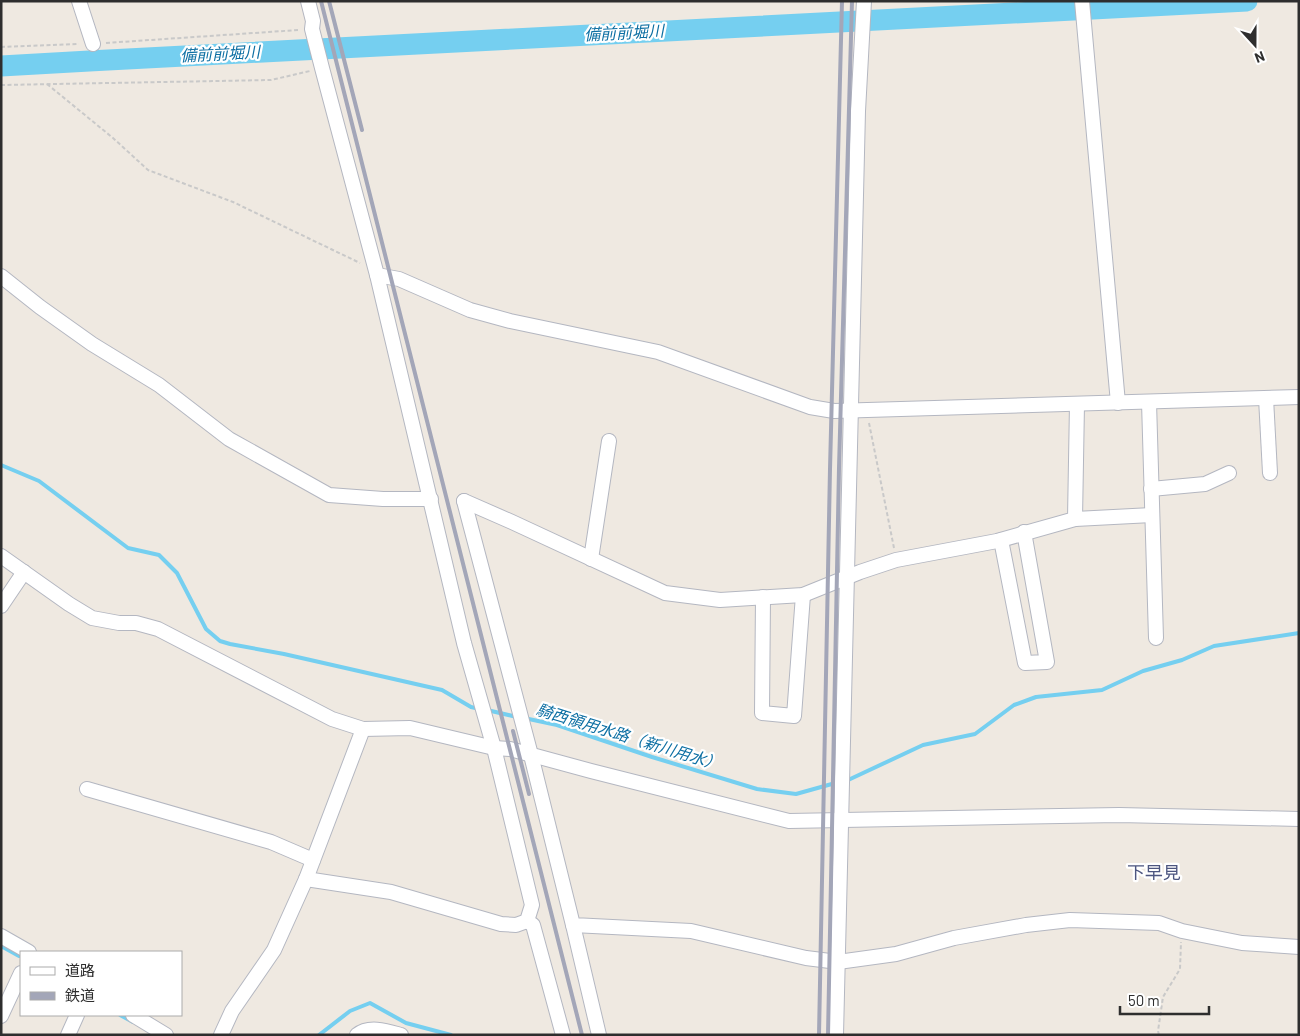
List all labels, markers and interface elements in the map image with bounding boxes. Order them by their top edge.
water label: 備前前堀川 [584,20,666,44]
north arrow [1230,20,1280,70]
water label: 備前前堀川 [180,41,262,65]
text: N [1252,48,1267,67]
water label: 騎西領用水路（新川用水） [534,699,724,773]
district label: 下早見 [1127,861,1181,883]
legend [20,951,182,1016]
text: 道路 [65,961,95,979]
scale bar [1120,984,1209,1016]
text: 鉄道 [65,986,95,1004]
text: 50 m [1128,991,1160,1009]

